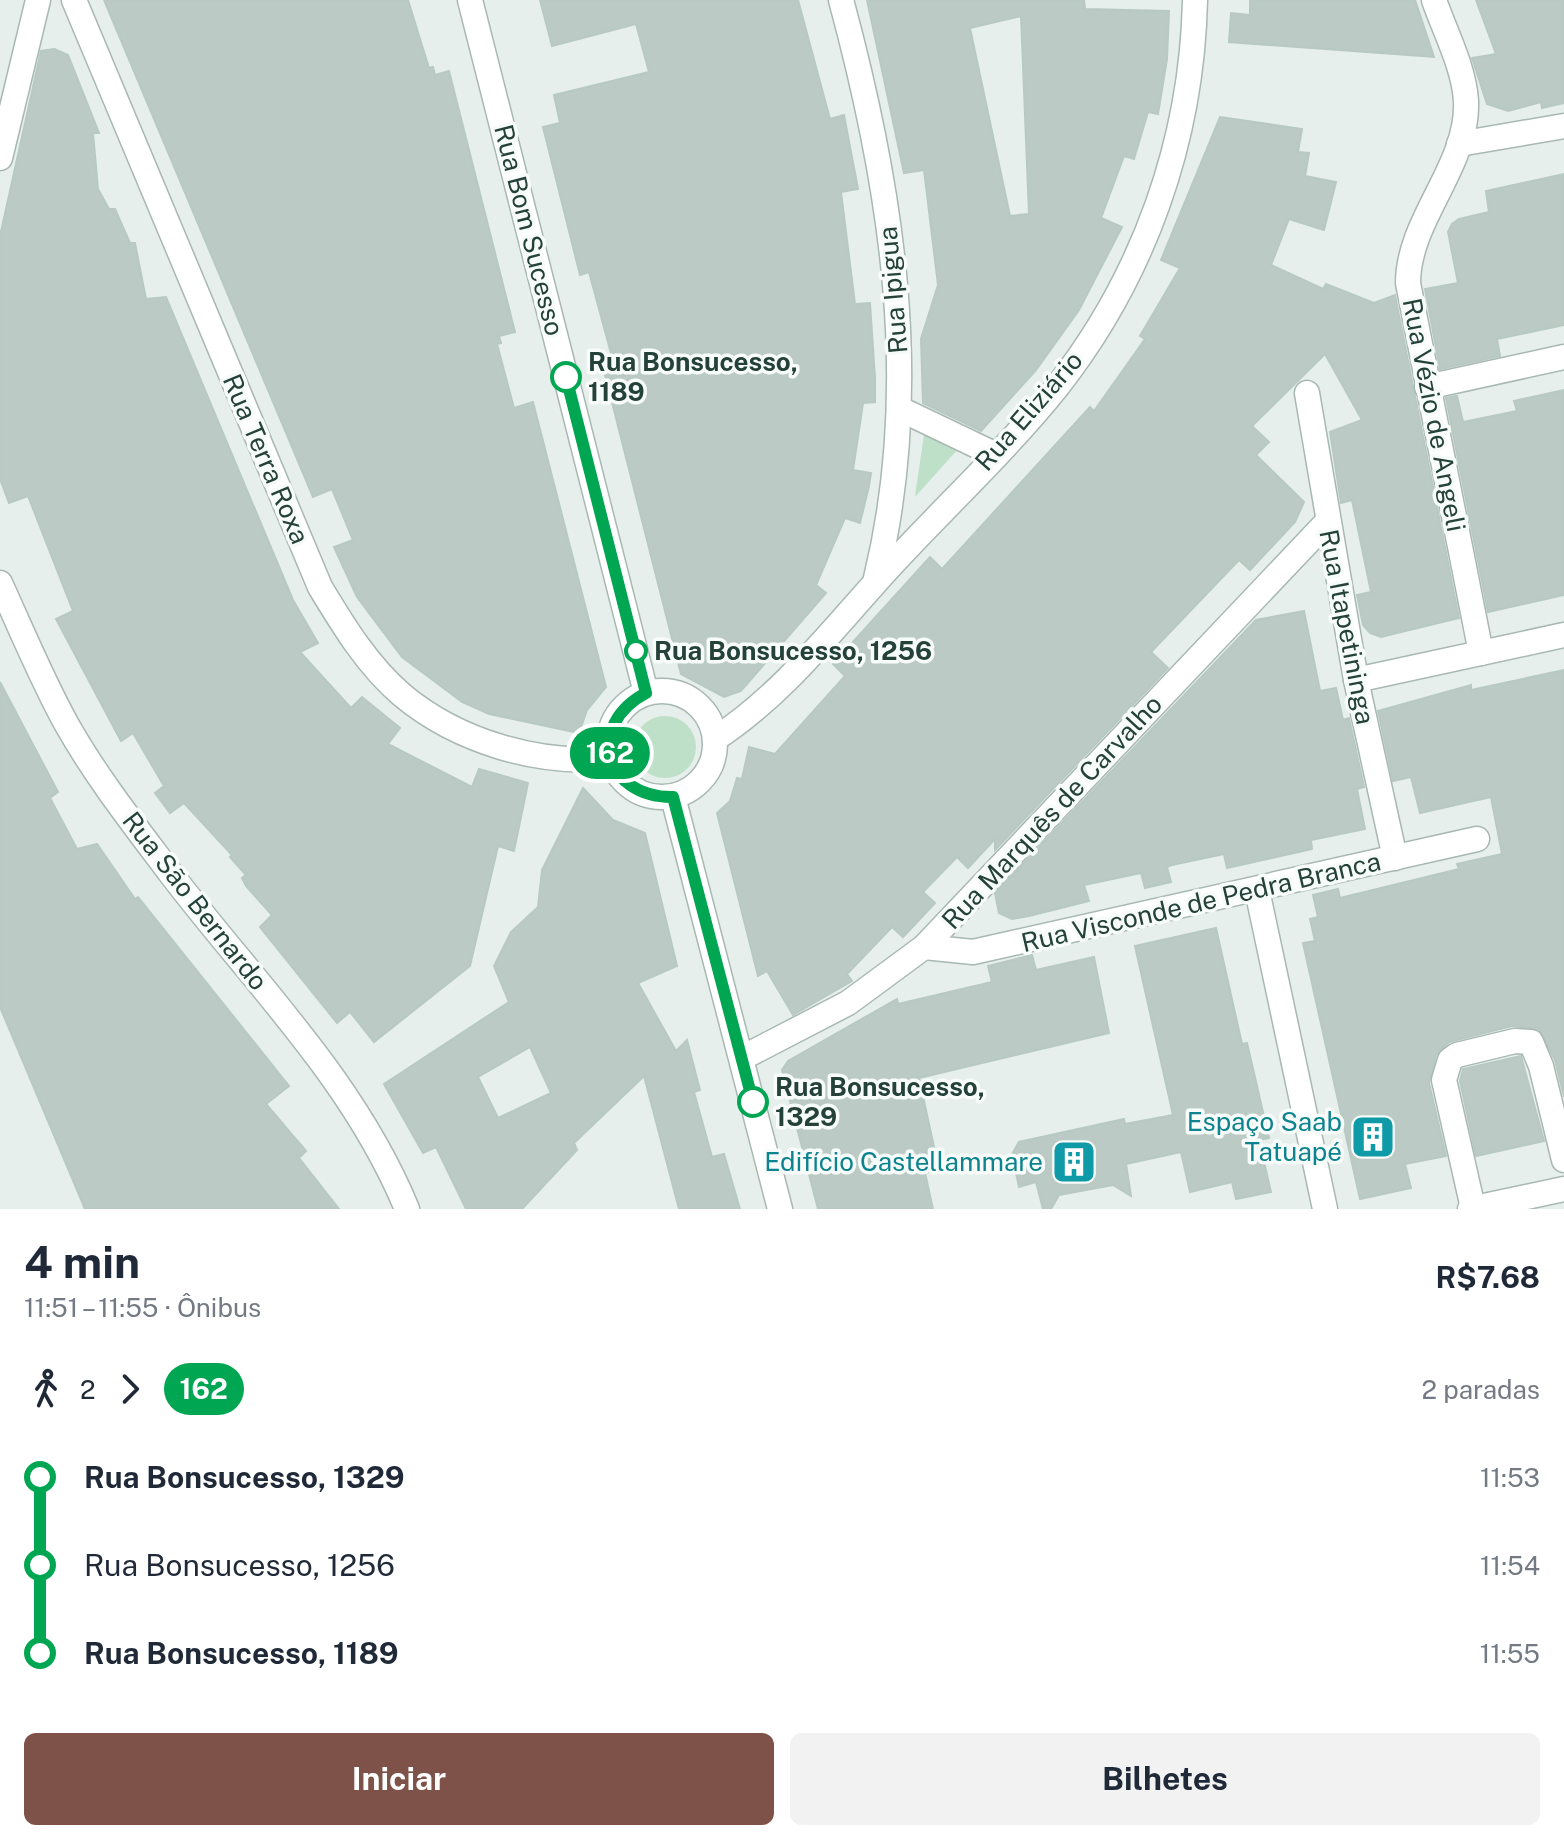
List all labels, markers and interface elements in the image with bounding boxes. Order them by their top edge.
street label: Rua Bom Sucesso [488,121,571,339]
street label: Rua Ipigua [871,225,914,355]
street label: Rua Vézio de Angeli [1397,296,1472,534]
street label: Rua Eliziário [968,345,1089,477]
place label: Rua Bonsucesso, 1189 [588,346,798,407]
marker: Rua Bonsucesso, 1189 [551,362,581,392]
street label: Rua Terra Roxa [217,369,316,548]
street label: Rua Itapetininga [1313,527,1382,727]
place label: Rua Bonsucesso, 1256 [654,635,932,666]
marker: Rua Bonsucesso, 1256 [625,640,647,662]
street label: Rua Marquês de Carvalho [935,688,1168,935]
line badge: 162 [564,727,656,779]
text: 162 [586,736,634,769]
street label: Rua São Bernardo [116,805,275,996]
street label: Rua Visconde de Pedra Branca [1018,845,1384,958]
place label: Rua Bonsucesso, 1329 [775,1071,985,1132]
marker: Rua Bonsucesso, 1329 [738,1087,768,1117]
place label: Espaço Saab Tatuapé [1187,1106,1342,1167]
building icon: Espaço Saab Tatuapé [1349,1113,1397,1161]
building icon: Edifício Castellammare [1050,1138,1098,1186]
place label: Edifício Castellammare [764,1146,1043,1177]
text: 4 min [24,1236,140,1288]
text: R$7.68 [1435,1259,1540,1295]
text: 11:51 – 11:55 · Ônibus [24,1292,261,1323]
icon: walk [24,1367,68,1411]
icon: forward [108,1367,152,1411]
text: 162 [180,1372,228,1405]
text: 2 [80,1374,96,1405]
text: 2 paradas [1422,1374,1540,1405]
text: Rua Bonsucesso, 1329 [84,1459,405,1495]
text: 11:53 [1480,1462,1540,1493]
text: Rua Bonsucesso, 1256 [84,1547,395,1583]
text: 11:54 [1480,1550,1540,1581]
text: Rua Bonsucesso, 1189 [84,1635,398,1671]
text: 11:55 [1480,1638,1540,1669]
button: Iniciar [24,1733,774,1825]
button: Bilhetes [790,1733,1540,1825]

